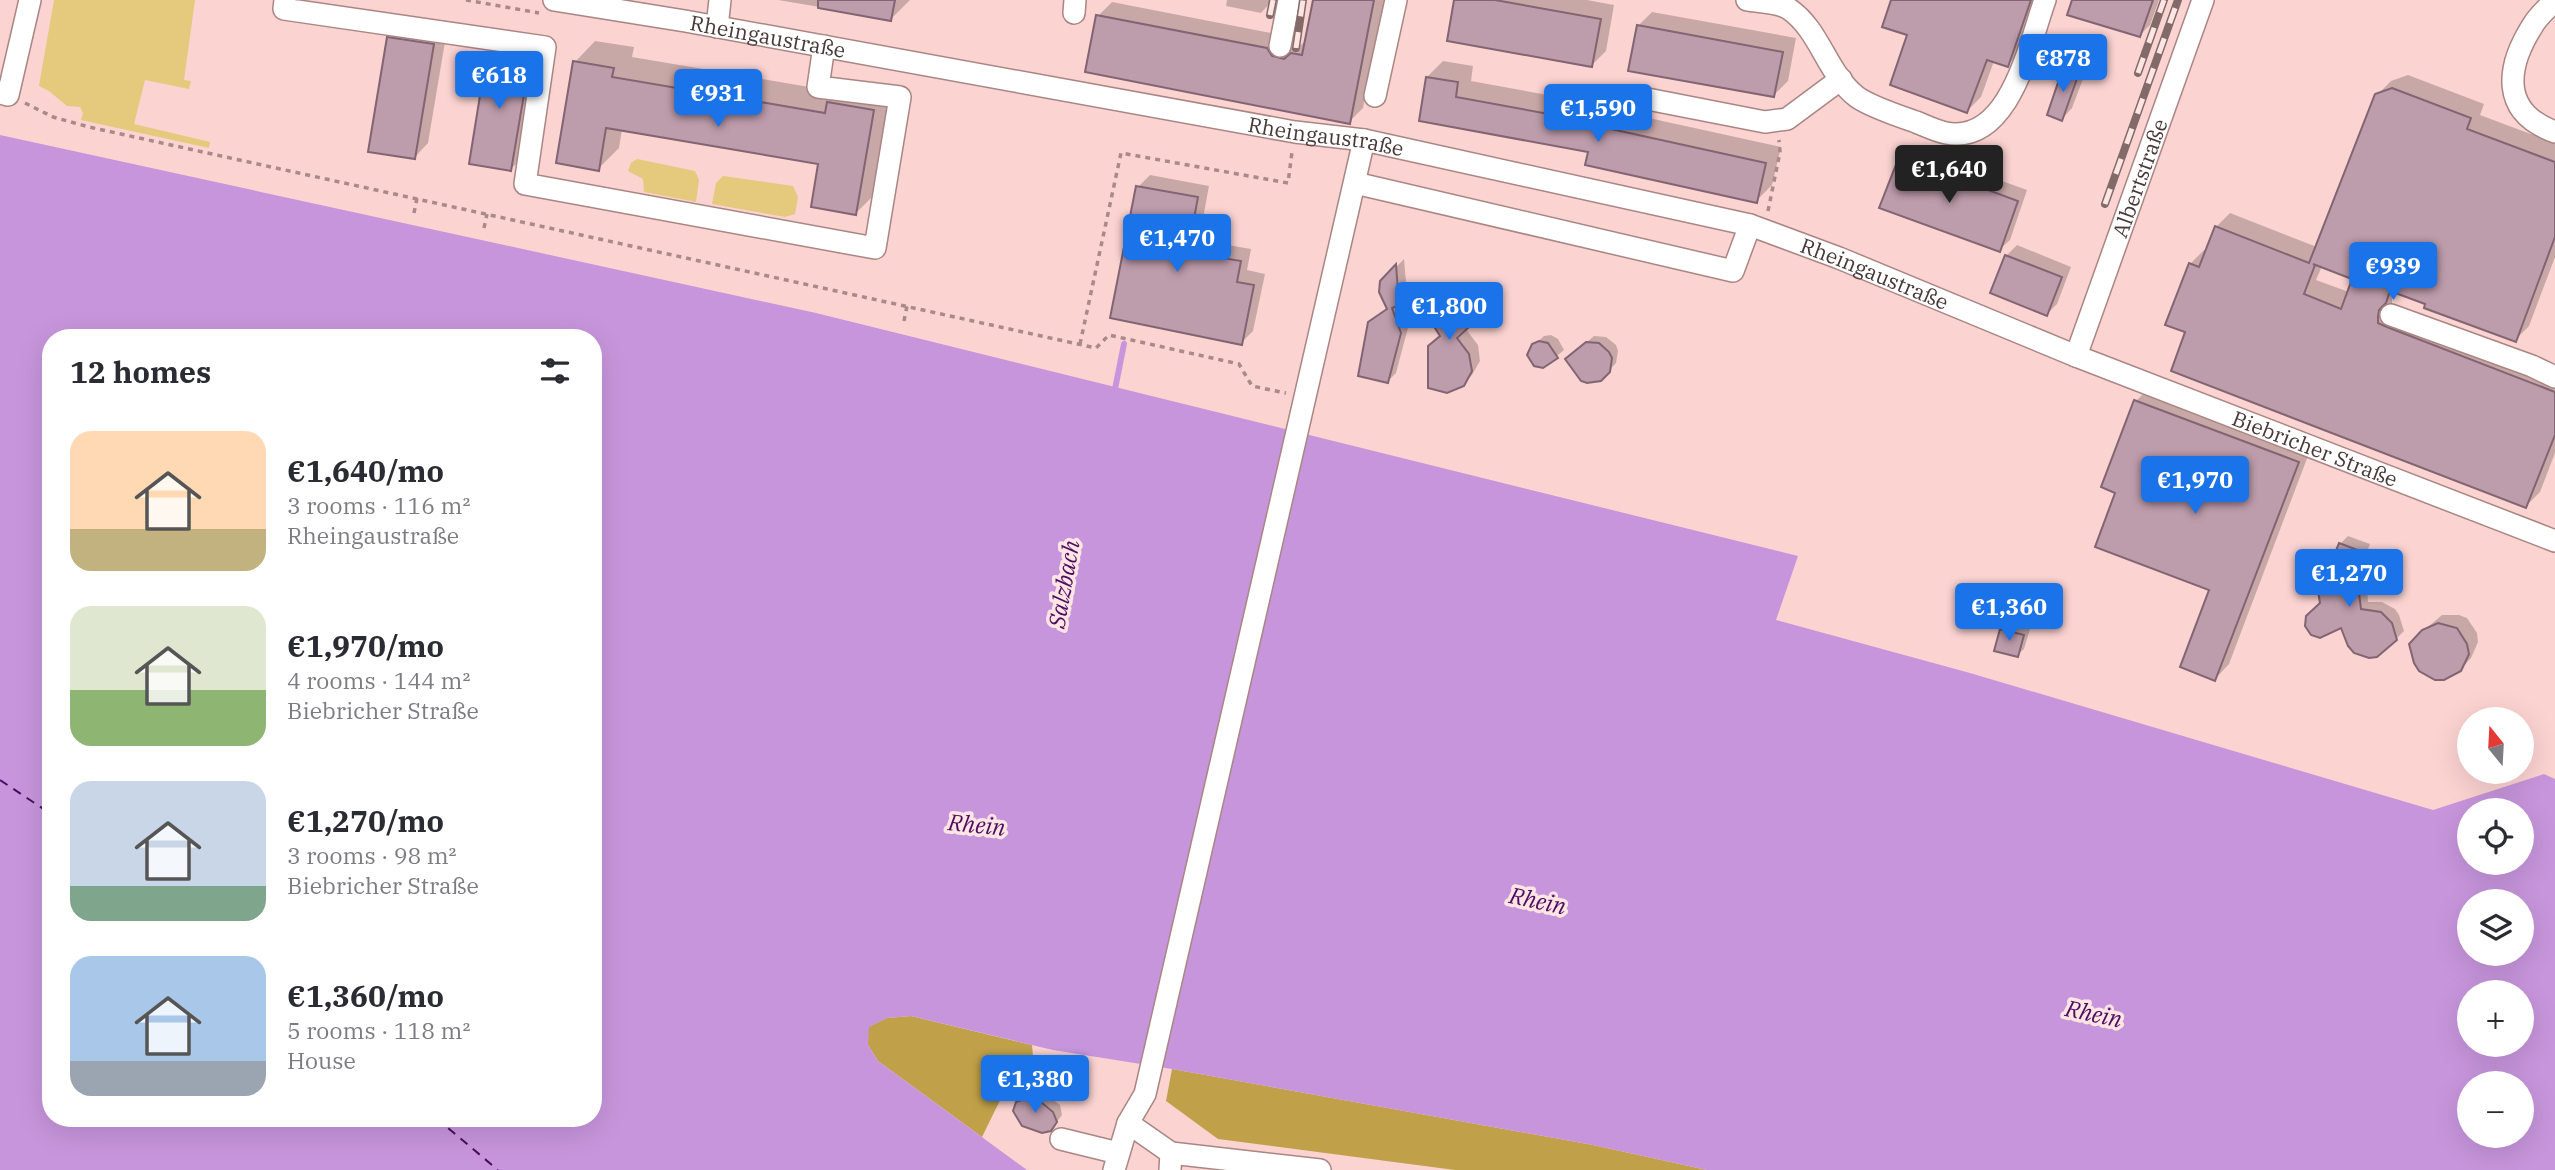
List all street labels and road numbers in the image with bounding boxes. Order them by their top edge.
street label: Rheingaustraße [688,8,848,64]
street label: Rheingaustraße [1246,110,1407,162]
street label: Albertstraße [2105,115,2174,241]
street label: Rheingaustraße [1797,231,1953,316]
street label: Biebricher Straße [2228,404,2402,493]

